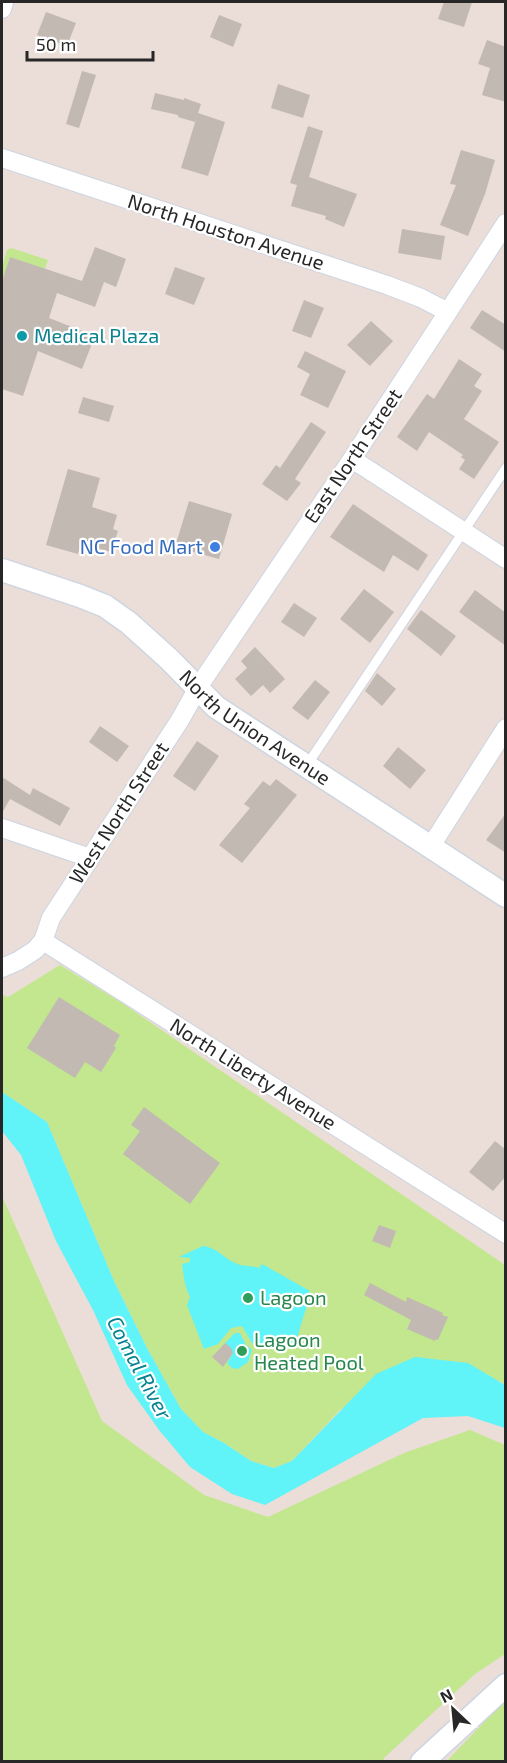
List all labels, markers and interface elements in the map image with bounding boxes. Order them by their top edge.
scale bar [27,24,153,62]
text: 50 m [36,33,76,55]
street label: North Houston Avenue [125,188,328,274]
place label: Medical Plaza [34,323,159,347]
marker: Medical Plaza [15,329,29,343]
street label: East North Street [298,383,406,527]
place label: NC Food Mart [80,534,203,558]
marker: NC Food Mart [208,540,222,554]
street label: North Union Avenue [175,664,335,789]
street label: West North Street [63,737,173,888]
street label: North Liberty Avenue [166,1012,341,1134]
place label: Lagoon [260,1285,327,1309]
marker: Lagoon [241,1291,255,1305]
water label: Comal River [103,1311,178,1424]
place label: Lagoon Heated Pool [254,1327,364,1374]
marker: Lagoon Heated Pool [235,1344,249,1358]
north arrow [423,1679,483,1739]
text: N [437,1684,456,1706]

